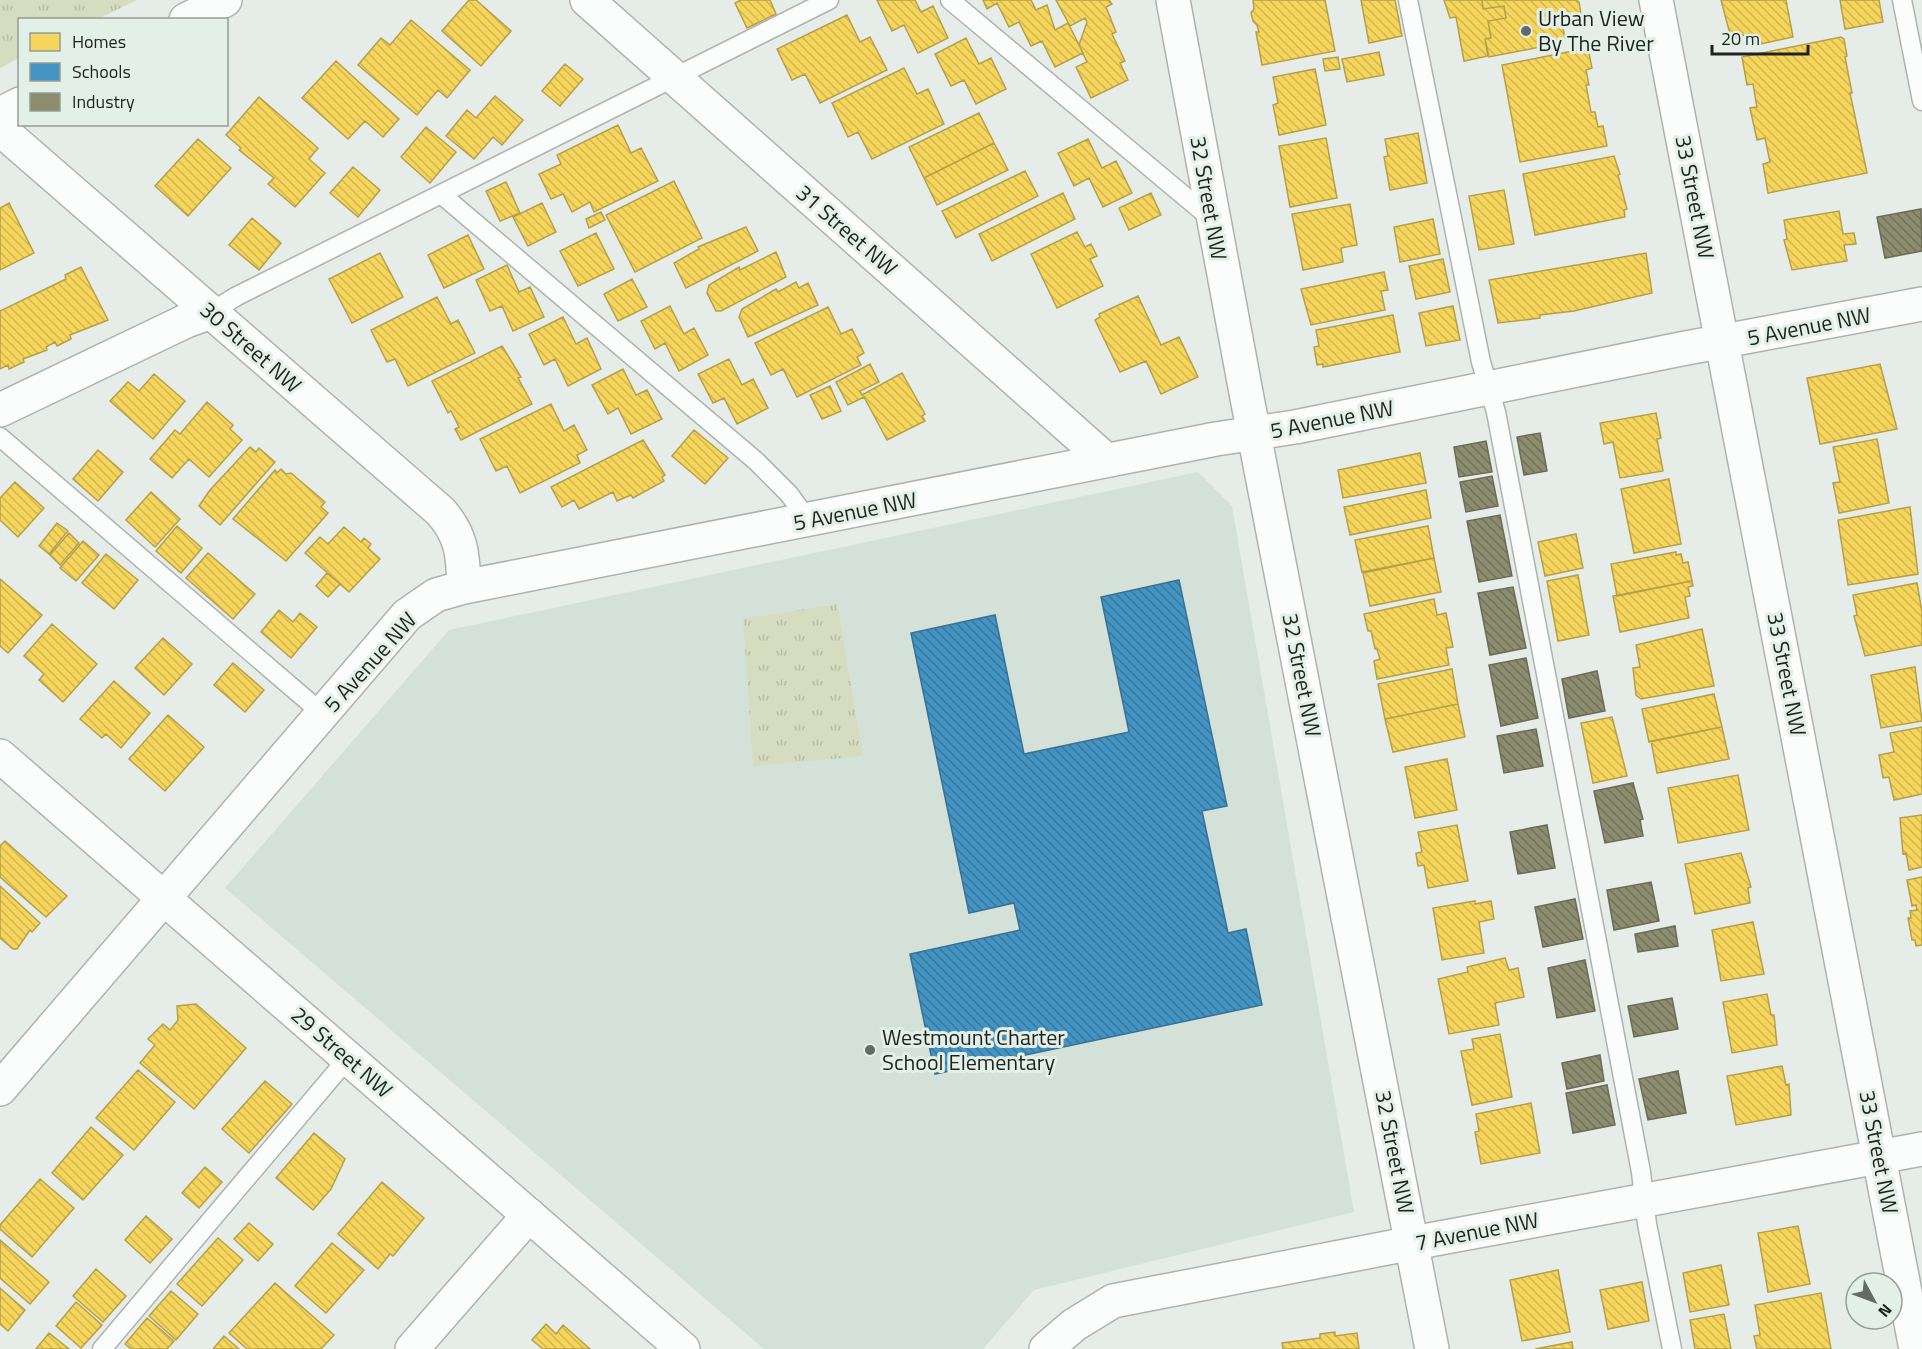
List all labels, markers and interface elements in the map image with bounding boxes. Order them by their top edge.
place label: Urban View By The River [1538,1,1654,60]
legend [18,18,228,126]
scale bar [1712,18,1808,56]
marker: Urban View By The River [1519,24,1533,38]
text: 20 m [1721,25,1760,52]
text: Homes [72,28,126,55]
text: Schools [72,58,131,85]
text: Industry [72,88,135,115]
street label: 33 Street NW [1666,132,1724,262]
street label: 32 Street NW [1181,133,1237,263]
street label: 31 Street NW [789,176,905,284]
street label: 30 Street NW [193,293,309,401]
street label: 5 Avenue NW [1744,297,1874,355]
street label: 5 Avenue NW [1267,390,1397,448]
street label: 5 Avenue NW [790,482,920,540]
street label: 5 Avenue NW [315,604,425,720]
street label: 33 Street NW [1758,609,1816,739]
street label: 32 Street NW [1273,610,1331,740]
street label: 29 Street NW [284,998,400,1106]
place label: Westmount Charter School Elementary [882,1020,1065,1079]
marker: Westmount Charter School Elementary [863,1043,877,1057]
street label: 32 Street NW [1366,1087,1424,1217]
street label: 33 Street NW [1850,1087,1908,1217]
street label: 7 Avenue NW [1412,1202,1542,1260]
north arrow [1844,1271,1904,1331]
text: N [1873,1299,1898,1323]

